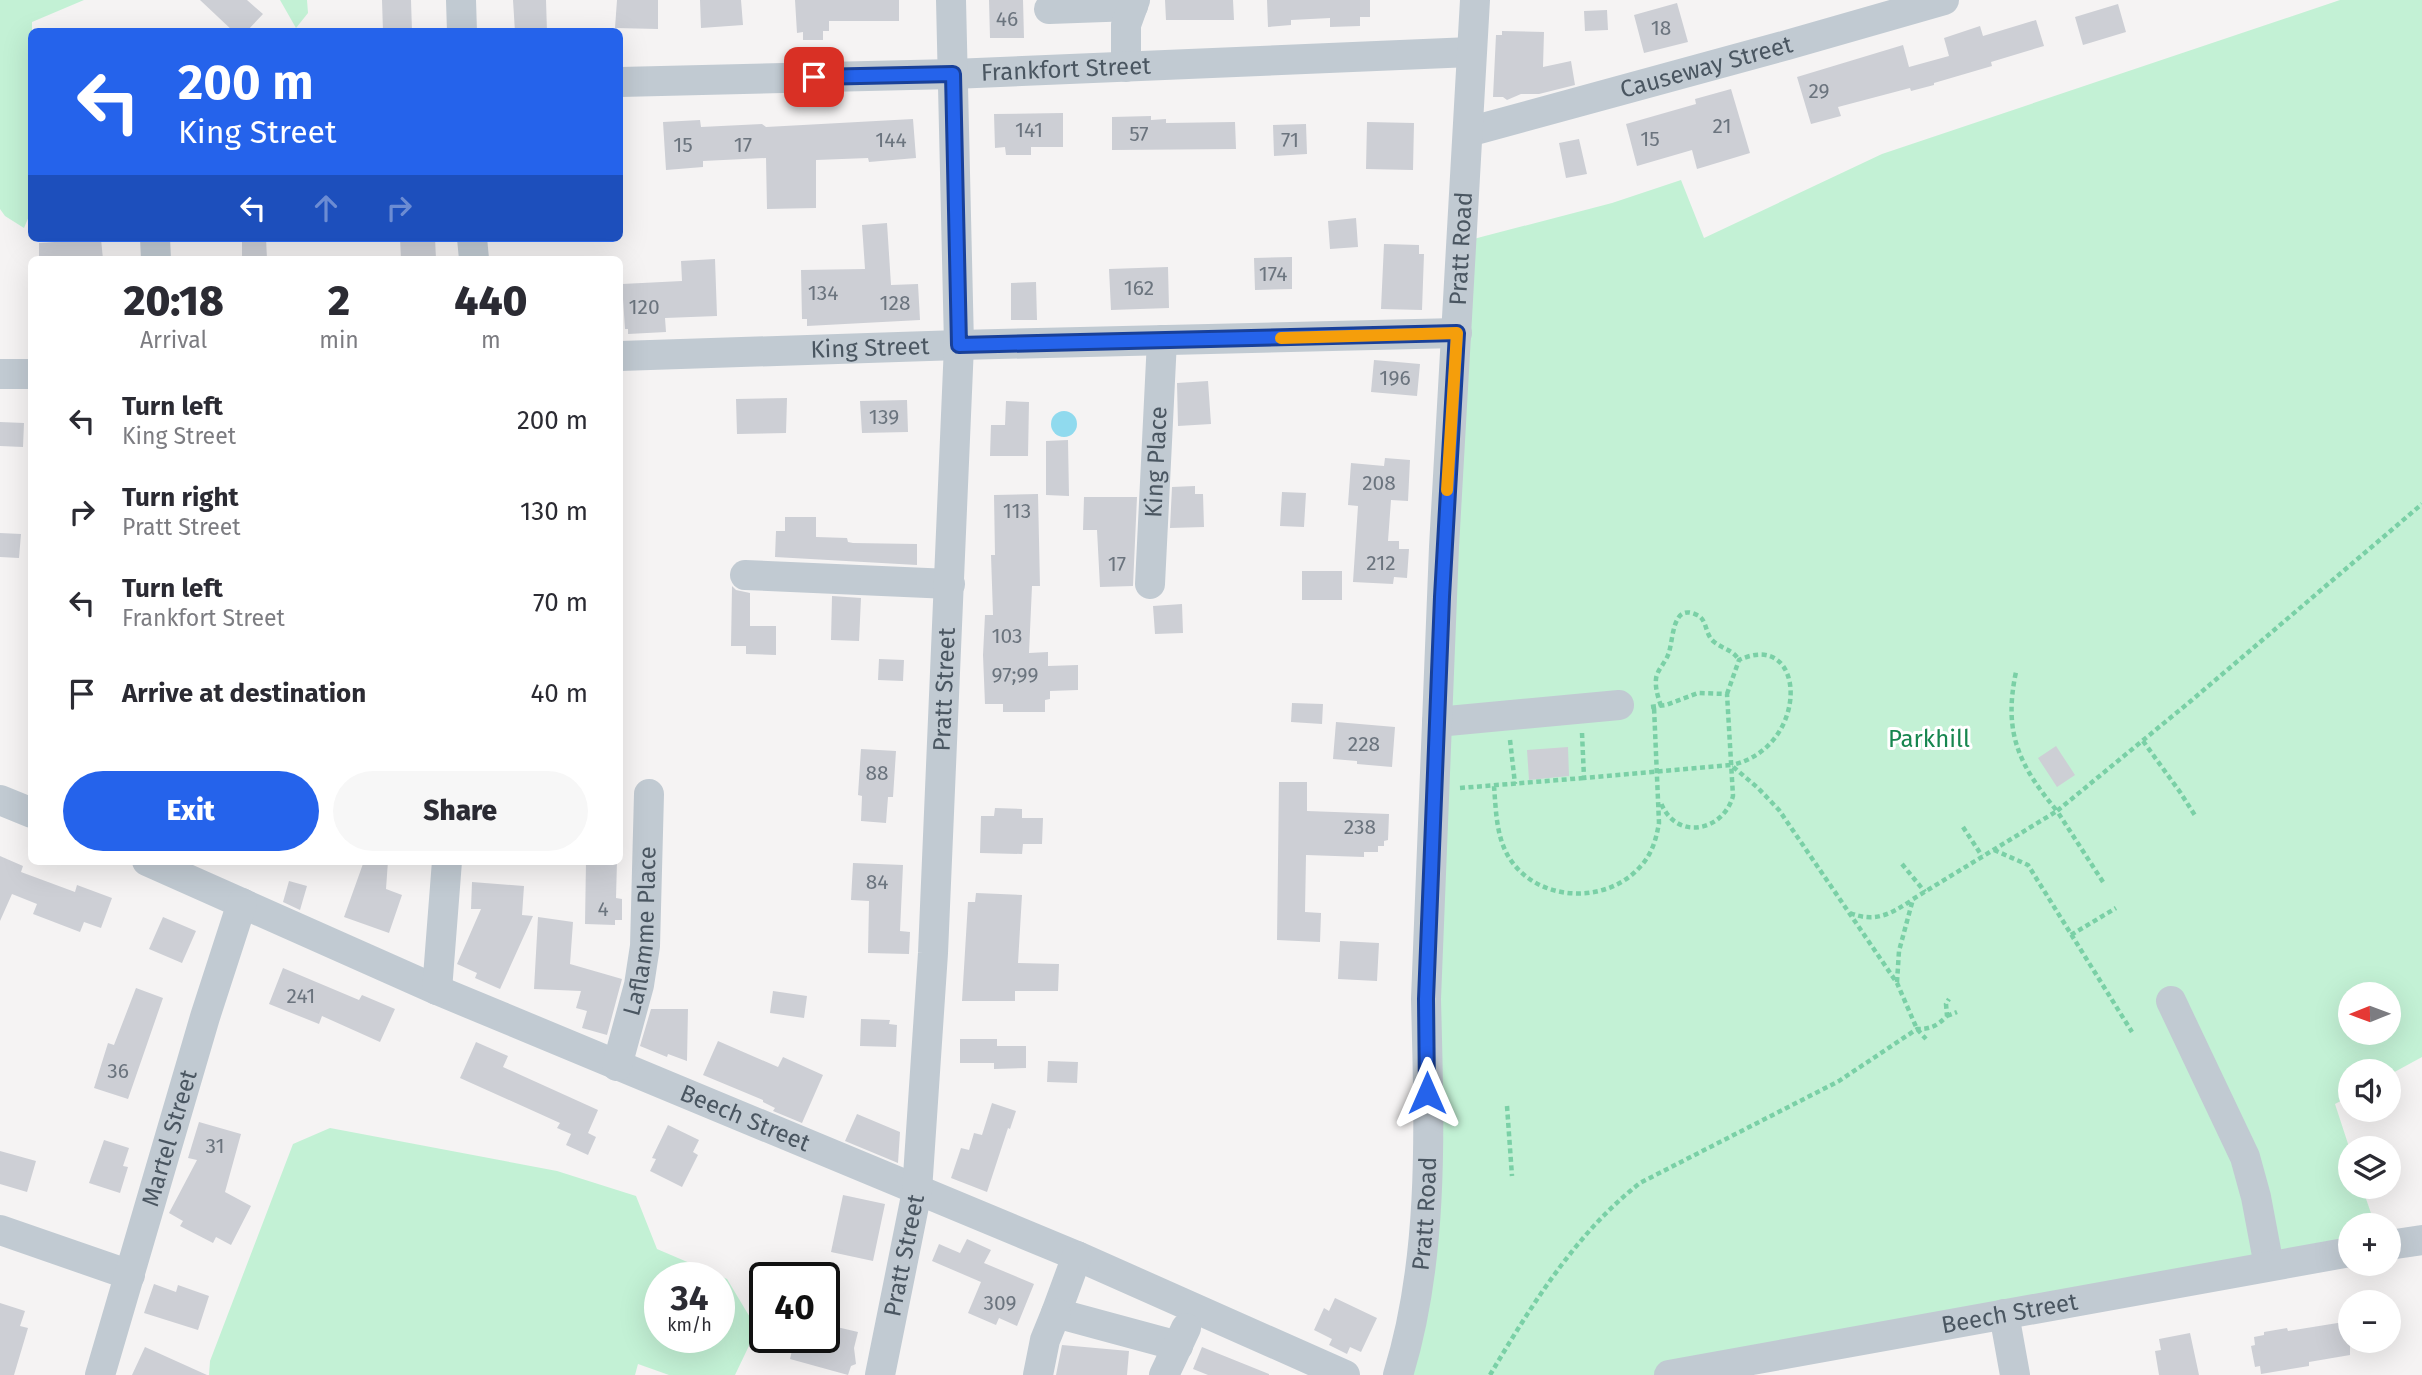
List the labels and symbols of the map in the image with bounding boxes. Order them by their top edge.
house number: 46 [996,6,1018,32]
house number: 18 [1651,15,1671,41]
street label: Causeway Street [1617,30,1796,104]
pin [784,47,844,107]
street label: Frankfort Street [980,52,1152,87]
house number: 29 [1808,78,1830,104]
house number: 21 [1713,113,1731,139]
house number: 141 [1015,117,1043,143]
house number: 57 [1129,121,1149,147]
house number: 15 [1640,126,1660,152]
house number: 144 [875,127,907,153]
house number: 71 [1281,127,1299,153]
house number: 15 [673,132,693,158]
house number: 17 [734,132,752,158]
street label: Pratt Road [1444,191,1478,306]
house number: 174 [1259,261,1287,287]
house number: 162 [1124,275,1154,301]
house number: 134 [808,280,838,306]
house number: 128 [879,290,911,316]
house number: 120 [628,294,660,320]
street label: King Street [810,332,930,364]
house number: 196 [1379,365,1411,391]
house number: 139 [869,404,899,430]
street label: King Place [1139,406,1173,519]
house number: 208 [1362,470,1396,496]
house number: 113 [1003,498,1031,524]
house number: 212 [1366,550,1396,576]
house number: 17 [1108,551,1126,577]
house number: 103 [991,623,1023,649]
street label: Pratt Street [928,627,961,752]
house number: 97;99 [991,662,1039,688]
park label: Parkhill [1888,725,1970,753]
house number: 228 [1348,731,1380,757]
house number: 88 [865,760,889,786]
house number: 238 [1344,814,1376,840]
street label: Laflamme Place [617,846,662,1019]
house number: 84 [866,869,888,895]
house number: 4 [597,896,609,922]
north arrow [2338,982,2401,1045]
house number: 241 [287,983,315,1009]
position arrow [1390,1056,1464,1130]
house number: 36 [107,1058,129,1084]
street label: Martel Street [136,1066,203,1210]
street label: Beech Street [676,1079,814,1158]
house number: 31 [205,1133,225,1159]
street label: Pratt Road [1406,1156,1442,1272]
street label: Pratt Street [878,1192,930,1319]
speed limit sign: 40 [749,1262,840,1353]
street label: Beech Street [1939,1287,2080,1340]
house number: 309 [983,1290,1017,1316]

